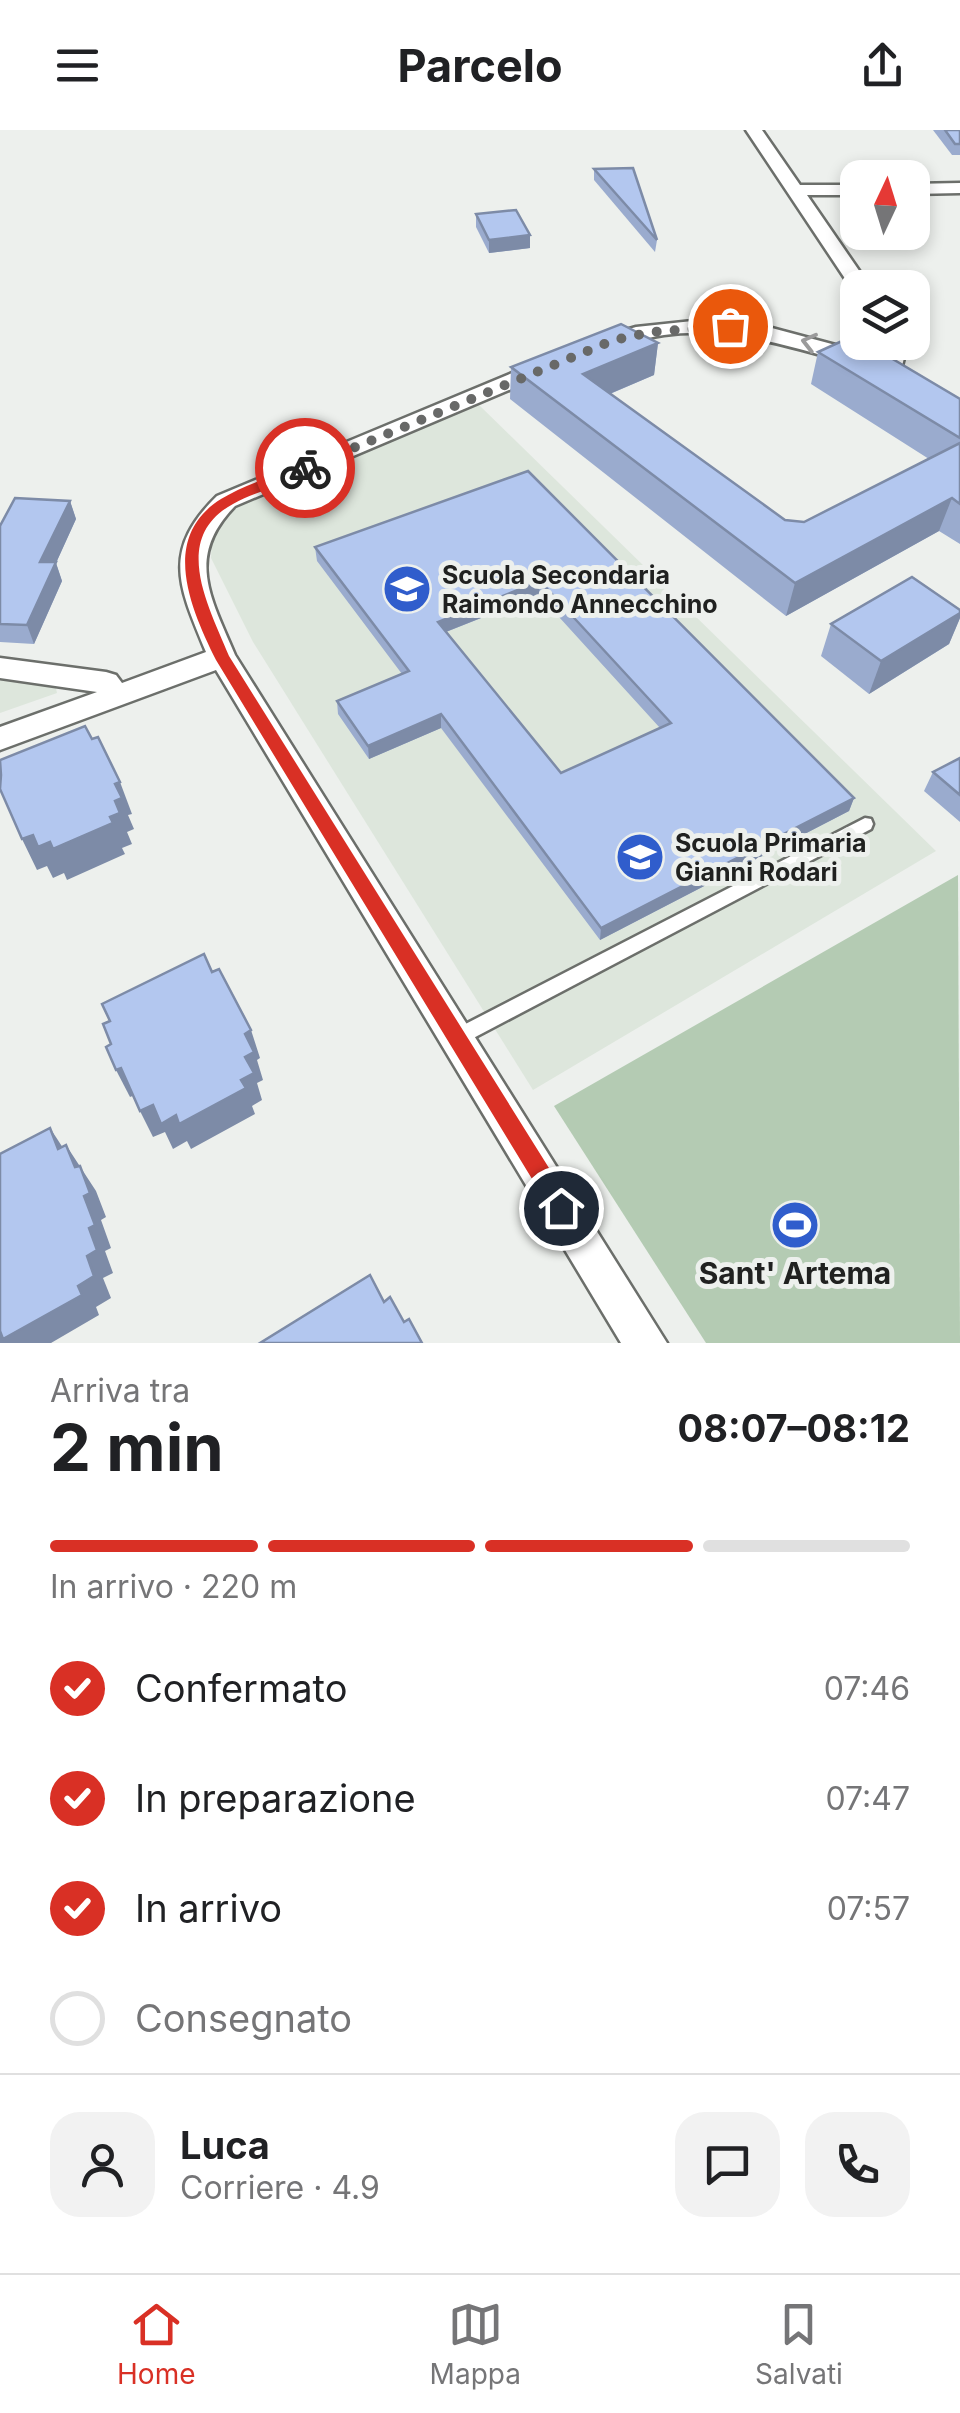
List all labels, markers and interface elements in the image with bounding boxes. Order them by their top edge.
icon: menu [50,38,105,93]
text: Parcelo [397,38,563,93]
icon: share [855,38,910,93]
north arrow [840,160,930,250]
map controls [840,160,930,360]
button: layers [840,270,930,360]
pin [688,284,773,369]
icon: bag [703,299,758,354]
one-way arrow [801,333,818,354]
courier [255,418,355,518]
icon: bike [278,441,333,496]
place label: Scuola Secondaria Raimondo Annecchino [442,560,718,619]
school or university icon: Scuola Secondaria Raimondo Annecchino [381,563,433,615]
place label: Scuola Primaria Gianni Rodari [675,828,867,887]
school or university icon: Scuola Primaria Gianni Rodari [614,831,666,883]
pin [519,1166,604,1251]
icon: home [534,1181,589,1236]
sports icon: Sant' Artema [769,1199,821,1251]
place label: Sant' Artema [699,1255,891,1291]
text: Arriva tra [50,1371,190,1410]
text: 08:07–08:12 [678,1405,910,1451]
text: 2 min [50,1408,224,1487]
text: In arrivo · 220 m [50,1567,297,1606]
icon: check [50,1661,105,1716]
text: Confermato [135,1665,347,1711]
text: 07:46 [824,1669,910,1708]
icon: check [50,1771,105,1826]
text: In preparazione [135,1775,416,1821]
text: 07:47 [825,1779,910,1818]
icon: check [50,1881,105,1936]
text: In arrivo [135,1885,282,1931]
text: 07:57 [827,1889,910,1928]
text: Consegnato [135,1995,352,2041]
button: person [50,2112,155,2217]
button: chat [675,2112,780,2217]
button: phone [805,2112,910,2217]
text: Luca [180,2122,270,2168]
text: Corriere · 4.9 [180,2168,380,2207]
tab: Home [117,2297,196,2391]
tab: Mappa [430,2297,521,2391]
tab: Salvati [755,2297,843,2391]

